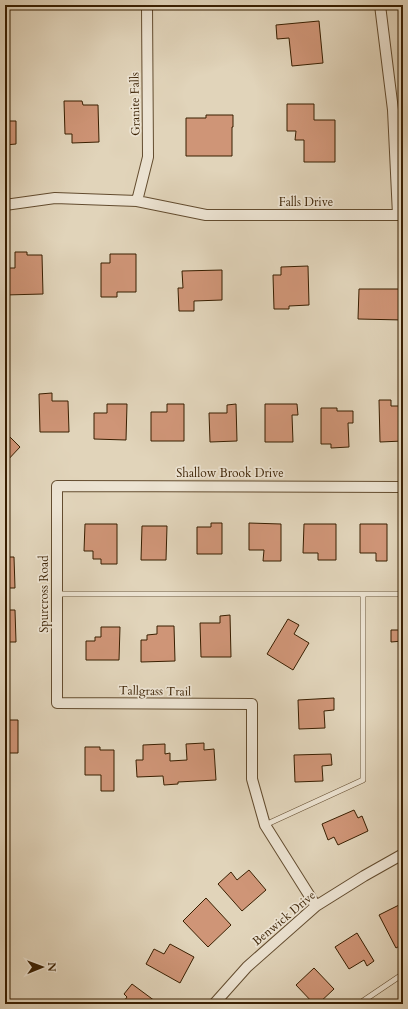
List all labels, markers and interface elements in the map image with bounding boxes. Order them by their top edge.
street label: Granite Falls [126,72,144,136]
street label: Falls Drive [279,194,333,210]
street label: Shallow Brook Drive [176,465,284,481]
street label: Spurcross Road [36,555,52,633]
street label: Tallgrass Trail [119,682,191,700]
street label: Benwick Drive [249,887,319,949]
north arrow [22,947,62,987]
text: N [44,962,59,972]

